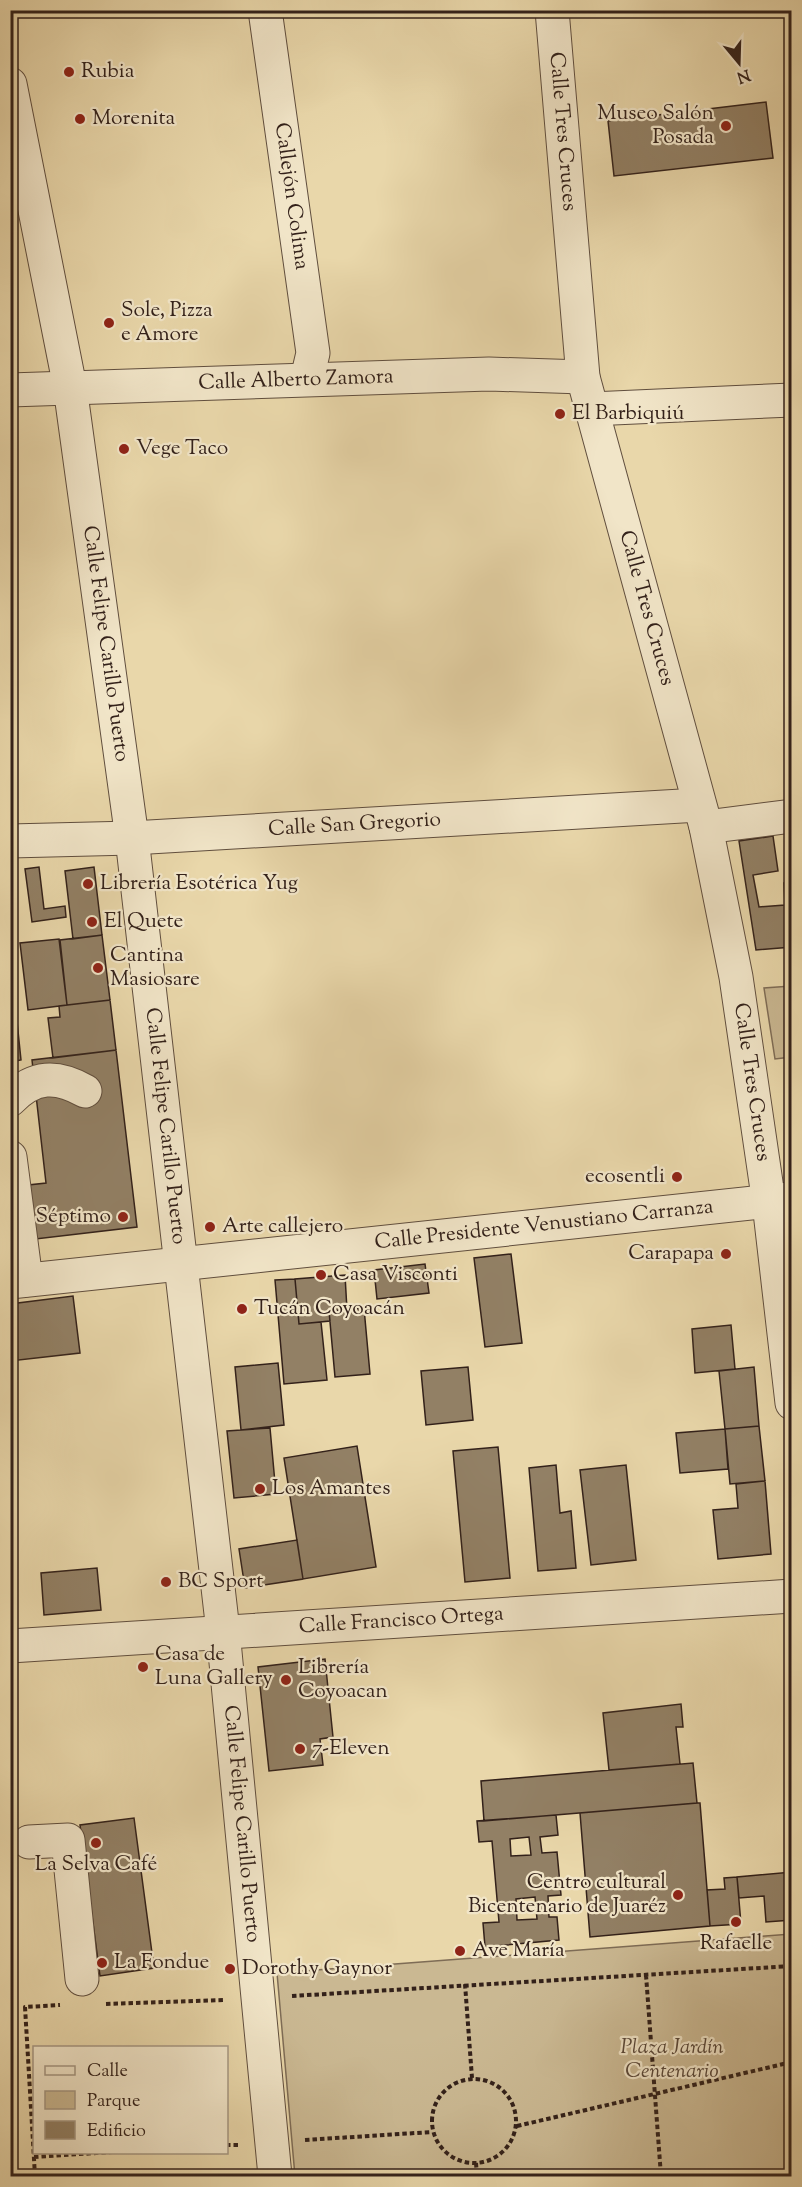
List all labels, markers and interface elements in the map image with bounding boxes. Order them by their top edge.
north arrow [709,33,769,93]
street label: Calle Tres Cruces [541,51,584,212]
place label: Rubia [81,57,135,87]
text: N [733,62,753,88]
marker: Rubia [62,65,76,79]
place label: Museo Salón Posada [597,99,714,153]
place label: Morenita [92,104,176,134]
marker: Morenita [73,112,87,126]
marker: Museo Salón Posada [719,119,733,133]
street label: Callejón Colima [266,121,316,272]
place label: Sole, Pizza e Amore [121,296,213,350]
marker: Sole, Pizza e Amore [102,316,116,330]
street label: Calle Alberto Zamora [198,362,394,399]
place label: El Barbiquiú [572,399,684,429]
marker: El Barbiquiú [553,407,567,421]
place label: Vege Taco [136,434,228,464]
marker: Vege Taco [117,442,131,456]
street label: Calle Felipe Carillo Puerto [74,524,136,764]
street label: Calle Tres Cruces [611,527,682,689]
street label: Calle San Gregorio [267,805,442,845]
place label: Librería Esotérica Yug [100,869,298,899]
marker: Librería Esotérica Yug [81,877,95,891]
place label: El Quete [104,907,183,937]
marker: El Quete [85,915,99,929]
place label: Cantina Masiosare [110,941,200,995]
marker: Cantina Masiosare [91,961,105,975]
street label: Calle Tres Cruces [725,1001,778,1163]
street label: Calle Felipe Carillo Puerto [137,1006,194,1246]
place label: ecosentli [585,1162,665,1192]
marker: ecosentli [670,1170,684,1184]
street label: Calle Presidente Venustiano Carranza [373,1192,715,1258]
place label: Séptimo [36,1202,111,1232]
marker: Séptimo [116,1210,130,1224]
place label: Arte callejero [222,1212,343,1242]
marker: Arte callejero [203,1220,217,1234]
place label: Carapapa [628,1239,714,1269]
marker: Carapapa [719,1247,733,1261]
place label: Casa Visconti [333,1260,458,1290]
marker: Casa Visconti [314,1268,328,1282]
place label: Tucán Coyoacán [254,1294,405,1324]
marker: Tucán Coyoacán [235,1302,249,1316]
place label: Los Amantes [272,1474,390,1504]
marker: Los Amantes [253,1482,267,1496]
place label: BC Sport [178,1567,263,1597]
marker: BC Sport [159,1575,173,1589]
street label: Calle Francisco Ortega [298,1599,505,1643]
place label: Casa de Luna Gallery [155,1640,273,1694]
place label: Librería Coyoacan [298,1653,388,1707]
marker: Casa de Luna Gallery [136,1660,150,1674]
marker: Librería Coyoacan [279,1673,293,1687]
street label: Calle Felipe Carillo Puerto [215,1704,268,1944]
place label: 7-Eleven [312,1734,390,1764]
marker: 7-Eleven [293,1742,307,1756]
marker: La Selva Café [89,1836,103,1850]
place label: La Selva Café [35,1850,157,1880]
place label: Centro cultural Bicentenario de Juaréz [468,1868,666,1922]
marker: Centro cultural Bicentenario de Juaréz [671,1888,685,1902]
marker: Rafaelle [729,1915,743,1929]
place label: Rafaelle [700,1929,772,1959]
place label: Ave María [472,1936,565,1966]
marker: Ave María [453,1944,467,1958]
place label: La Fondue [114,1948,209,1978]
place label: Dorothy Gaynor [242,1954,392,1984]
marker: La Fondue [95,1956,109,1970]
marker: Dorothy Gaynor [223,1962,237,1976]
park label: Plaza Jardín Centenario [620,2033,724,2087]
legend [33,2046,228,2154]
text: Calle [87,2059,128,2085]
text: Parque [87,2089,140,2115]
text: Edificio [87,2119,146,2145]

